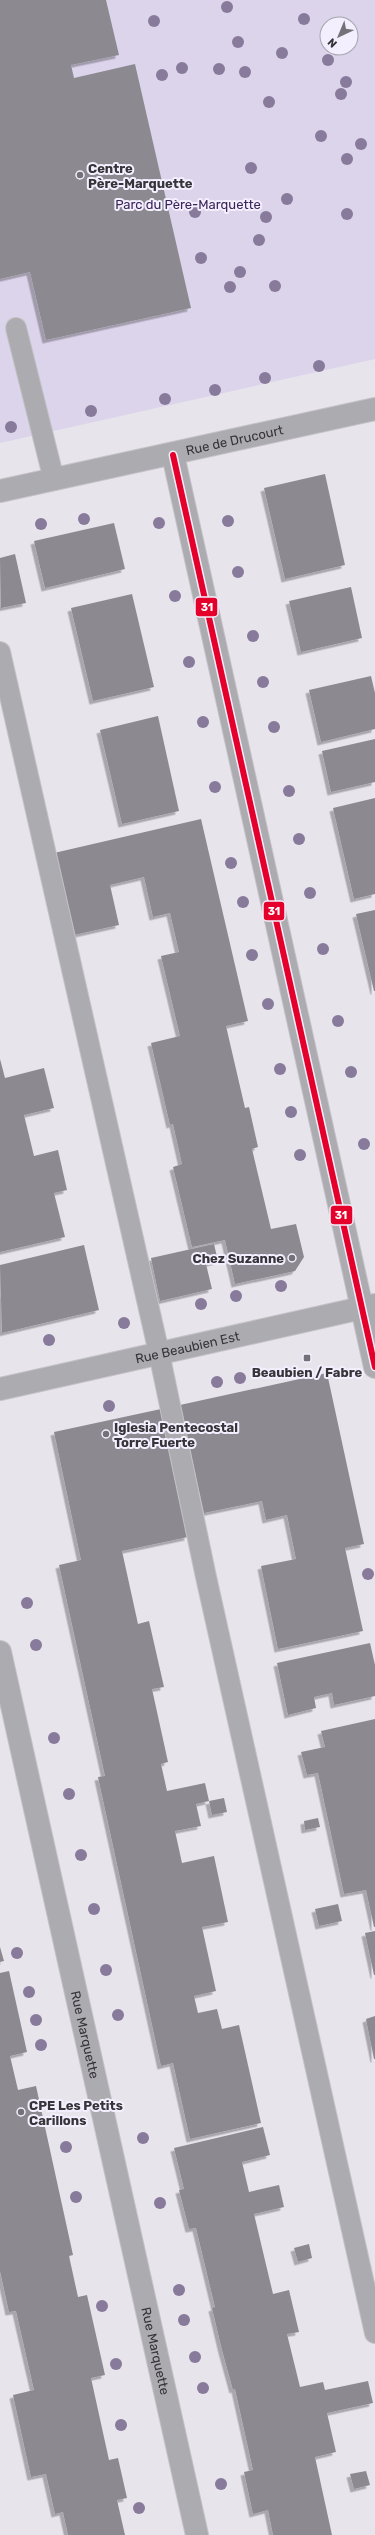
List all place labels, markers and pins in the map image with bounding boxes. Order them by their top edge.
place label: Centre Père-Marquette [88,161,193,191]
marker: Centre Père-Marquette [75,170,85,180]
place label: Chez Suzanne [193,1251,284,1266]
marker: Chez Suzanne [287,1253,297,1263]
marker: Beaubien / Fabre [302,1353,312,1363]
place label: Beaubien / Fabre [252,1365,363,1380]
place label: Iglesia Pentecostal Torre Fuerte [114,1420,238,1450]
marker: Iglesia Pentecostal Torre Fuerte [101,1429,111,1439]
place label: CPE Les Petits Carillons [29,2098,123,2128]
marker: CPE Les Petits Carillons [16,2107,26,2117]

